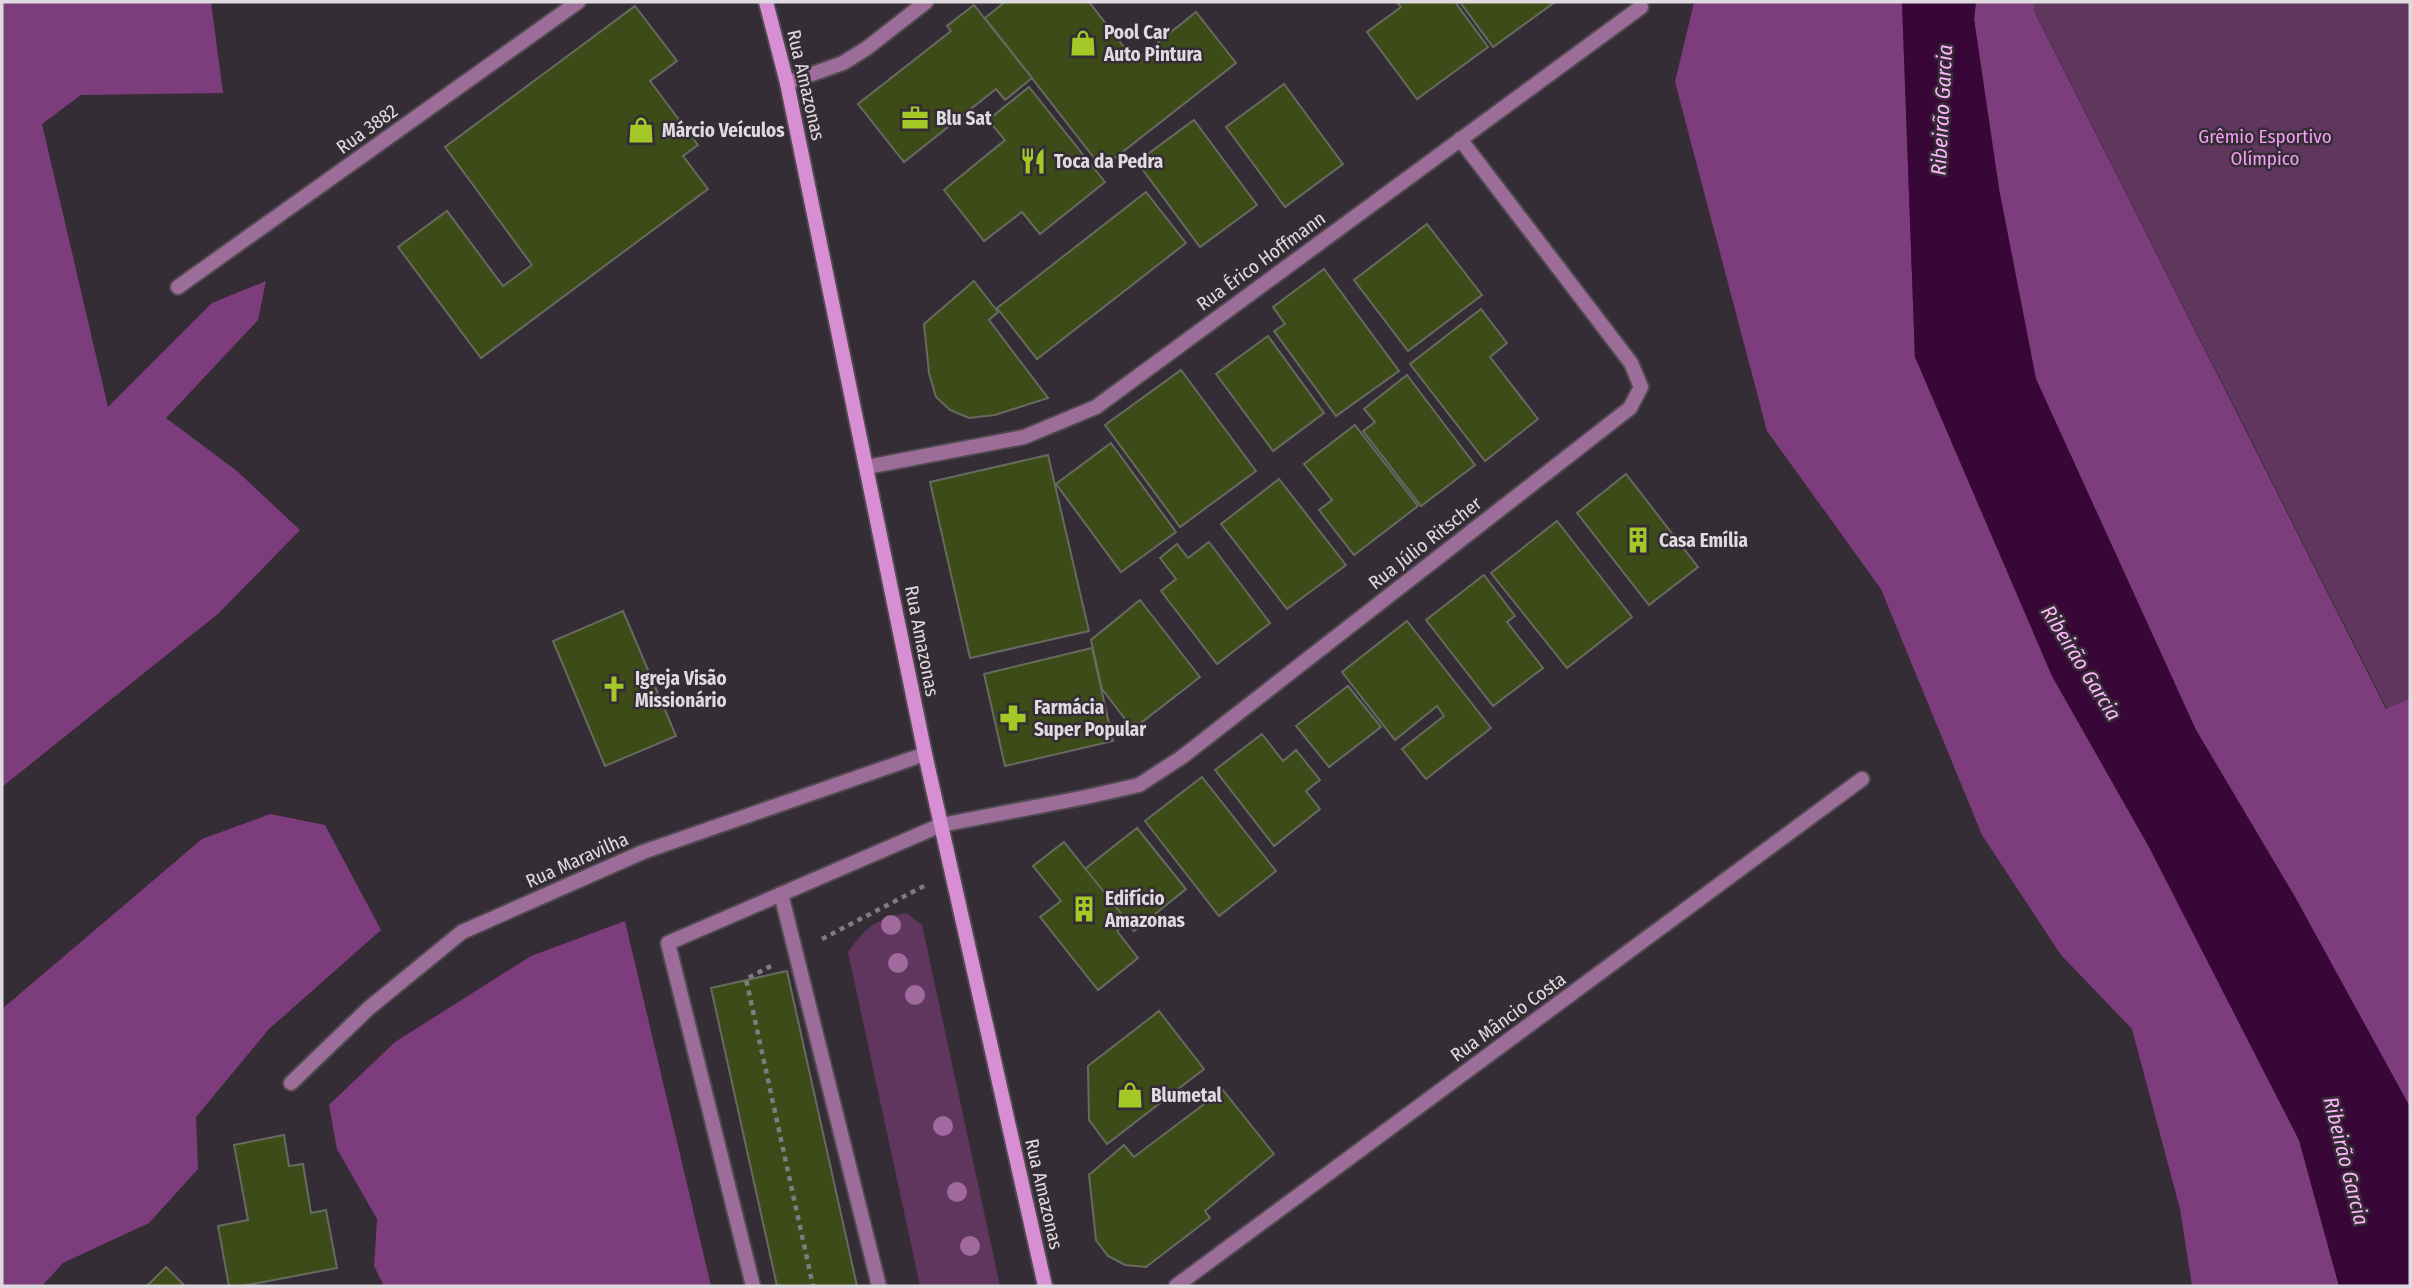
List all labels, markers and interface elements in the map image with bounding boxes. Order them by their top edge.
place label: Pool Car Auto Pintura [1103,21,1202,66]
street label: Rua Amazonas [782,28,830,142]
shop icon: Pool Car Auto Pintura [1068,28,1098,58]
water label: Ribeirão Garcia [1926,44,1958,176]
street label: Rua 3882 [332,99,402,159]
office icon: Blu Sat [900,103,930,133]
place label: Blu Sat [936,107,992,130]
shop icon: Márcio Veículos [626,115,656,145]
place label: Márcio Veículos [662,119,785,142]
park label: Grêmio Esportivo Olímpico [2198,125,2332,170]
restaurant icon: Toca da Pedra [1018,146,1048,176]
place label: Toca da Pedra [1054,150,1163,173]
street label: Rua Érico Hoffmann [1192,207,1330,315]
street label: Rua Júlio Ritscher [1364,492,1486,594]
building icon: Casa Emília [1623,525,1653,555]
place label: Casa Emília [1659,529,1748,552]
street label: Rua Amazonas [900,584,944,698]
water label: Ribeirão Garcia [2035,601,2127,725]
place label: Igreja Visão Missionário [635,667,727,712]
church icon: Igreja Visão Missionário [599,674,629,704]
place label: Farmácia Super Popular [1034,696,1147,741]
pharmacy icon: Farmácia Super Popular [998,703,1028,733]
street label: Rua Maravilha [522,827,632,893]
place label: Edifício Amazonas [1104,887,1185,932]
building icon: Edifício Amazonas [1069,894,1099,924]
street label: Rua Mâncio Costa [1446,967,1570,1067]
shop icon: Blumetal [1115,1080,1145,1110]
place label: Blumetal [1151,1084,1223,1107]
water label: Ribeirão Garcia [2318,1094,2374,1228]
street label: Rua Amazonas [1020,1137,1068,1251]

